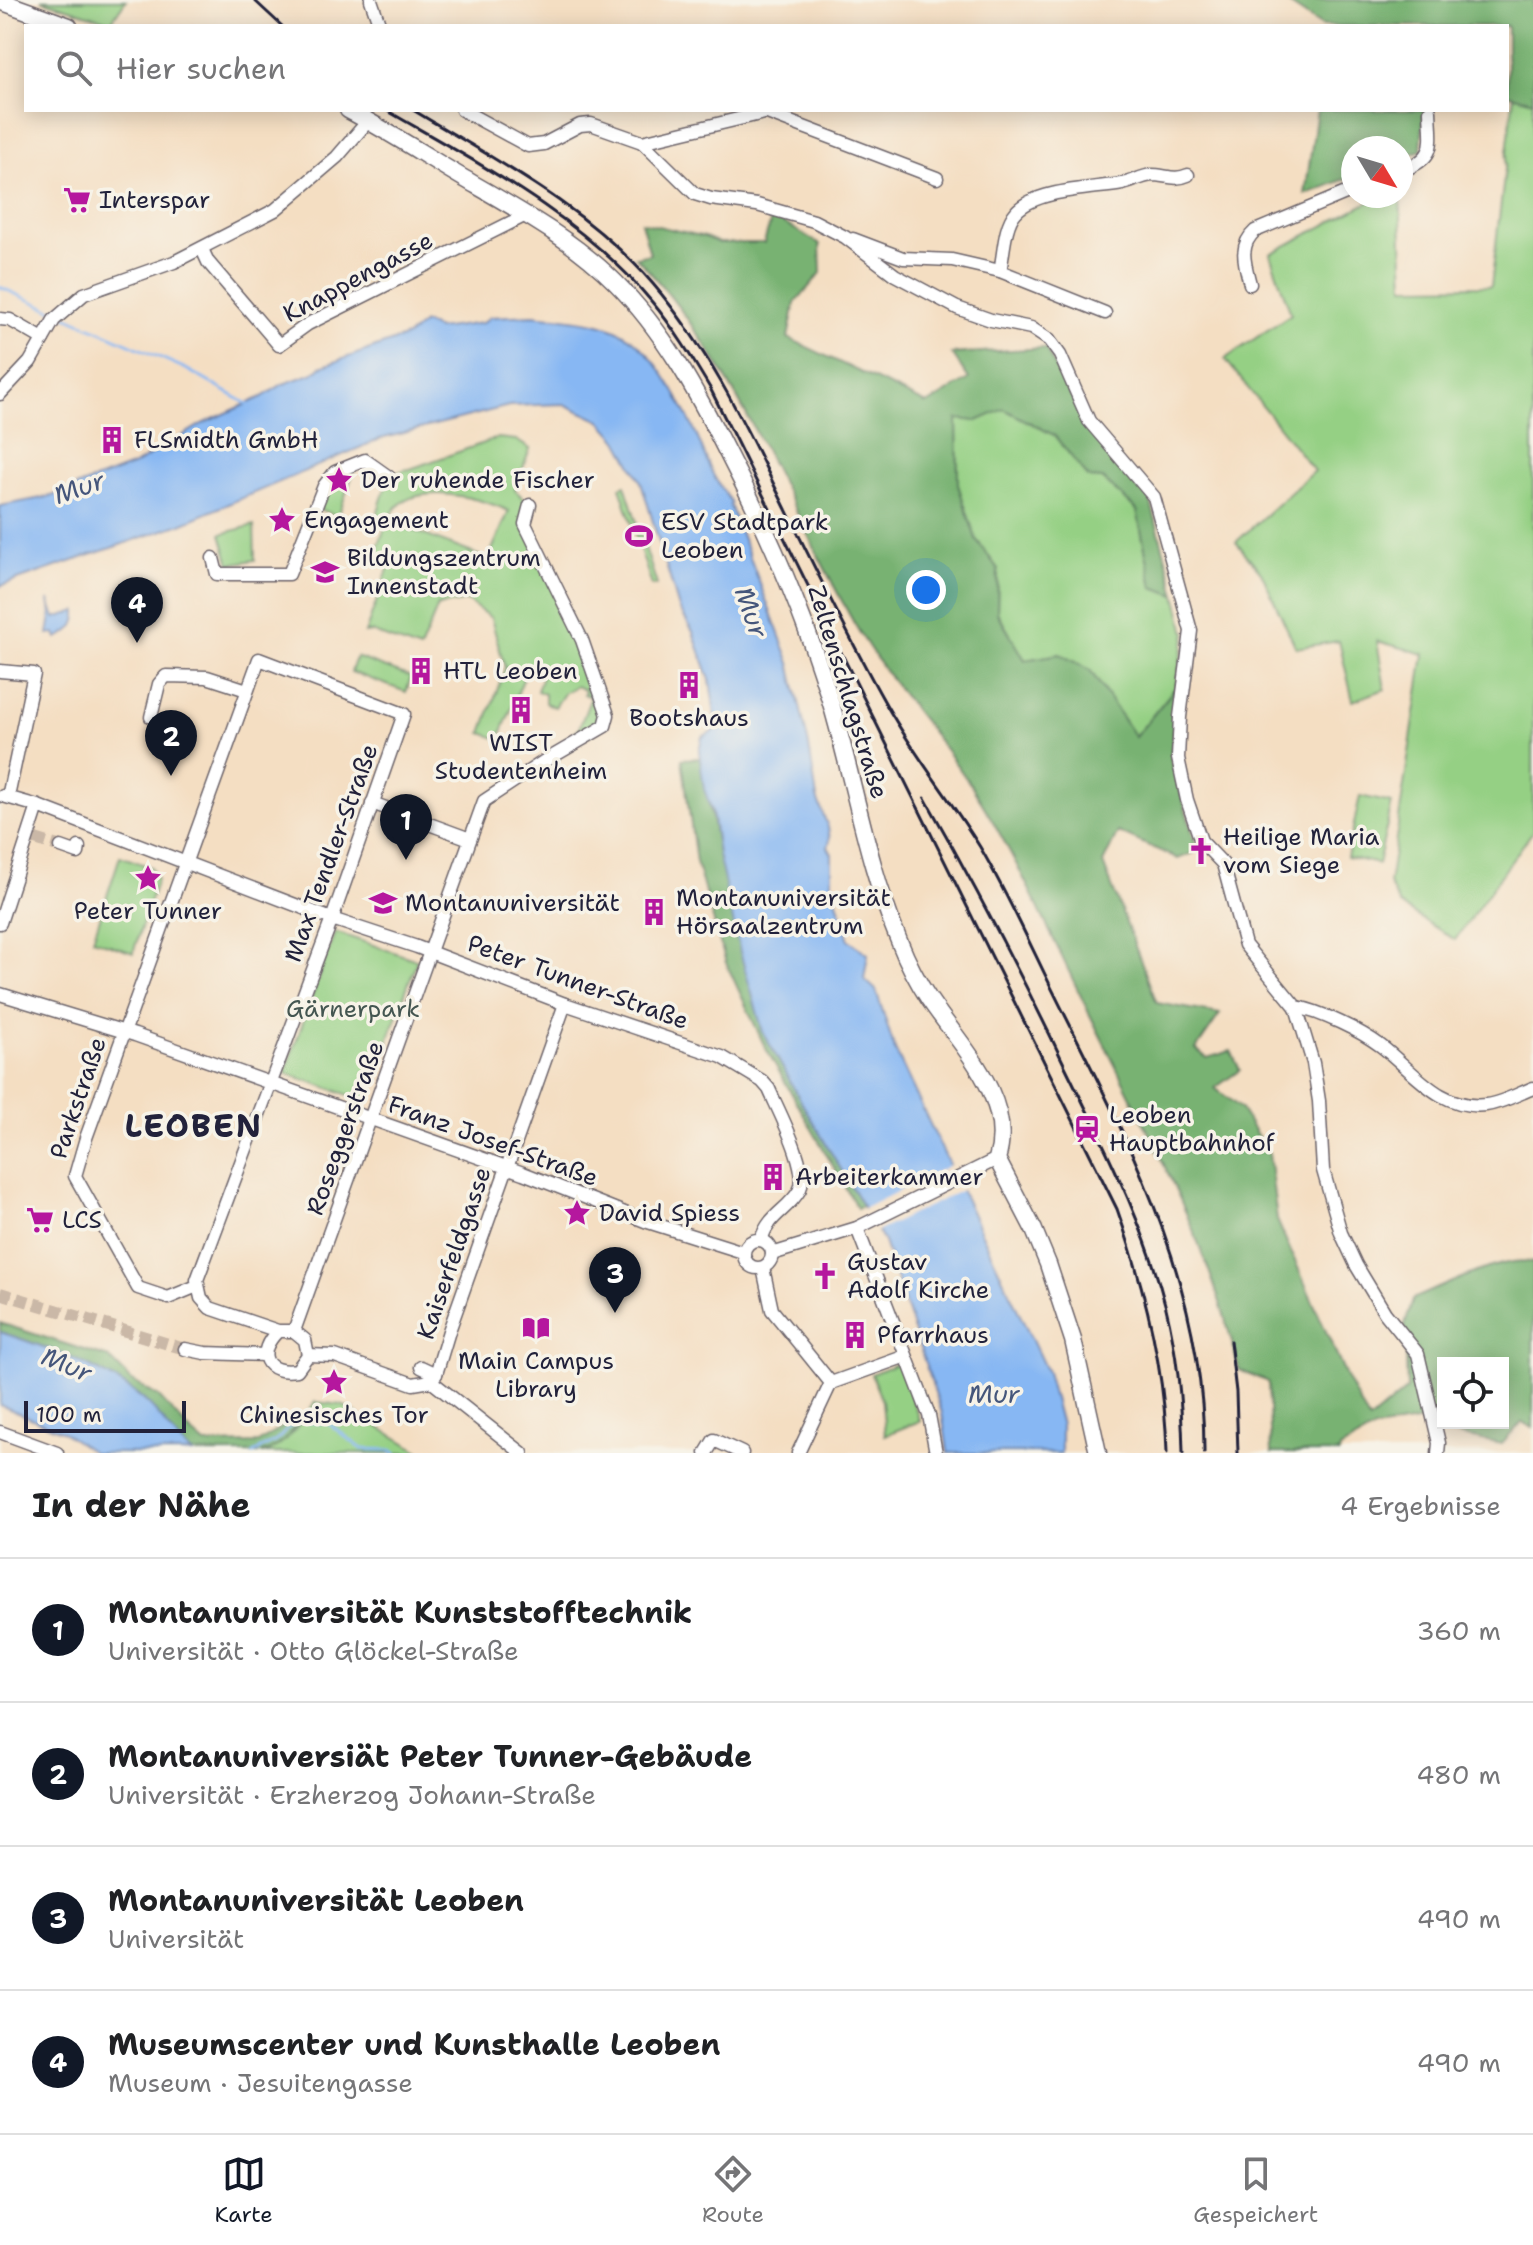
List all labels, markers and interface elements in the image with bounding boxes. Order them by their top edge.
search box [24,24,1509,112]
icon: search [52,46,96,90]
text: Hier suchen [116,48,286,89]
north arrow [1341,136,1413,208]
place label: Interspar [99,184,210,216]
supermarket icon: Interspar [62,185,92,215]
street label: Knappengasse [278,224,438,330]
place label: FLSmidth GmbH [134,424,319,456]
building icon: FLSmidth GmbH [97,425,127,455]
water label: Mur [49,462,110,512]
place label: Der ruhende Fischer [361,464,595,496]
place icon: Der ruhende Fischer [324,465,354,495]
place label: Engagement [304,504,449,536]
place icon: Engagement [267,505,297,535]
place label: ESV Stadtpark Leoben [661,506,829,566]
sports icon: ESV Stadtpark Leoben [624,521,654,551]
place label: Bildungszentrum Innenstadt [347,542,541,602]
school or university icon: Bildungszentrum Innenstadt [310,557,340,587]
your location [906,570,946,610]
pin: 4 [111,577,163,643]
street label: Zeltenschlagstraße [800,581,896,803]
water label: Mur [727,582,777,643]
place label: HTL Leoben [443,655,578,687]
building icon: HTL Leoben [406,656,436,686]
building icon: Bootshaus [674,670,704,700]
building icon: WIST Studentenheim [506,695,536,725]
place label: Bootshaus [629,702,749,734]
pin: 2 [145,710,197,776]
place label: WIST Studentenheim [435,727,607,787]
street label: Max Tendler-Straße [277,739,385,967]
pin: 1 [380,794,432,860]
place label: Heilige Maria vom Siege [1223,821,1380,881]
church icon: Heilige Maria vom Siege [1186,836,1216,866]
place icon: Peter Tunner [133,863,163,893]
place label: Montanuniversität Hörsaalzentrum [676,882,891,942]
place label: Montanuniversität [405,887,620,919]
school or university icon: Montanuniversität [368,888,398,918]
place label: Peter Tunner [74,895,222,927]
building icon: Montanuniversität Hörsaalzentrum [639,897,669,927]
street label: Peter Tunner-Straße [463,927,693,1037]
park label: Gärnerpark [286,993,420,1025]
street label: Parkstraße [42,1033,114,1163]
street label: Roseggerstraße [299,1036,391,1220]
street label: Franz Josef-Straße [384,1088,602,1194]
place label: Leoben Hauptbahnhof [1109,1099,1276,1159]
district label: LEOBEN [125,1104,263,1147]
station icon: Leoben Hauptbahnhof [1072,1114,1102,1144]
place label: Arbeiterkammer [795,1161,984,1193]
street label: Kaiserfeldgasse [409,1162,499,1344]
building icon: Arbeiterkammer [758,1162,788,1192]
place label: David Spiess [599,1197,740,1229]
place icon: David Spiess [562,1198,592,1228]
place label: LCS [62,1204,102,1236]
supermarket icon: LCS [25,1205,55,1235]
place label: Gustav Adolf Kirche [847,1246,989,1306]
pin: 3 [589,1247,641,1313]
church icon: Gustav Adolf Kirche [810,1261,840,1291]
library icon: Main Campus Library [521,1313,551,1343]
place label: Pfarrhaus [877,1319,989,1351]
building icon: Pfarrhaus [840,1320,870,1350]
water label: Mur [36,1338,98,1390]
place label: Main Campus Library [458,1345,614,1405]
map controls [1437,1357,1509,1429]
button: locate [1437,1357,1509,1429]
place icon: Chinesisches Tor [319,1367,349,1397]
water label: Mur [968,1376,1021,1411]
scale bar [24,1397,186,1433]
place label: Chinesisches Tor [239,1399,429,1431]
text: 100 m [36,1400,102,1429]
text: In der Nähe [32,1482,251,1528]
text: 4 Ergebnisse [1340,1488,1501,1523]
text: Montanuniversität Kunststofftechnik [108,1592,692,1633]
text: 1 [52,1613,64,1648]
text: 360 m [1416,1613,1501,1648]
text: Universität · Otto Glöckel-Straße [108,1633,519,1668]
text: Montanuniversiät Peter Tunner-Gebäude [108,1736,752,1777]
text: 2 [49,1757,67,1792]
text: 480 m [1416,1757,1501,1792]
text: Universität · Erzherzog Johann-Straße [108,1777,596,1812]
text: Montanuniversität Leoben [108,1880,524,1921]
text: 3 [49,1901,67,1936]
text: 490 m [1417,1901,1501,1936]
text: Universität [108,1921,244,1956]
text: Museumscenter und Kunsthalle Leoben [108,2024,720,2065]
text: 4 [49,2045,67,2080]
text: 490 m [1417,2045,1501,2080]
text: Museum · Jesuitengasse [108,2065,413,2100]
tab: Karte [215,2152,273,2229]
tab: Route [702,2152,764,2229]
tab: Gespeichert [1193,2152,1318,2229]

